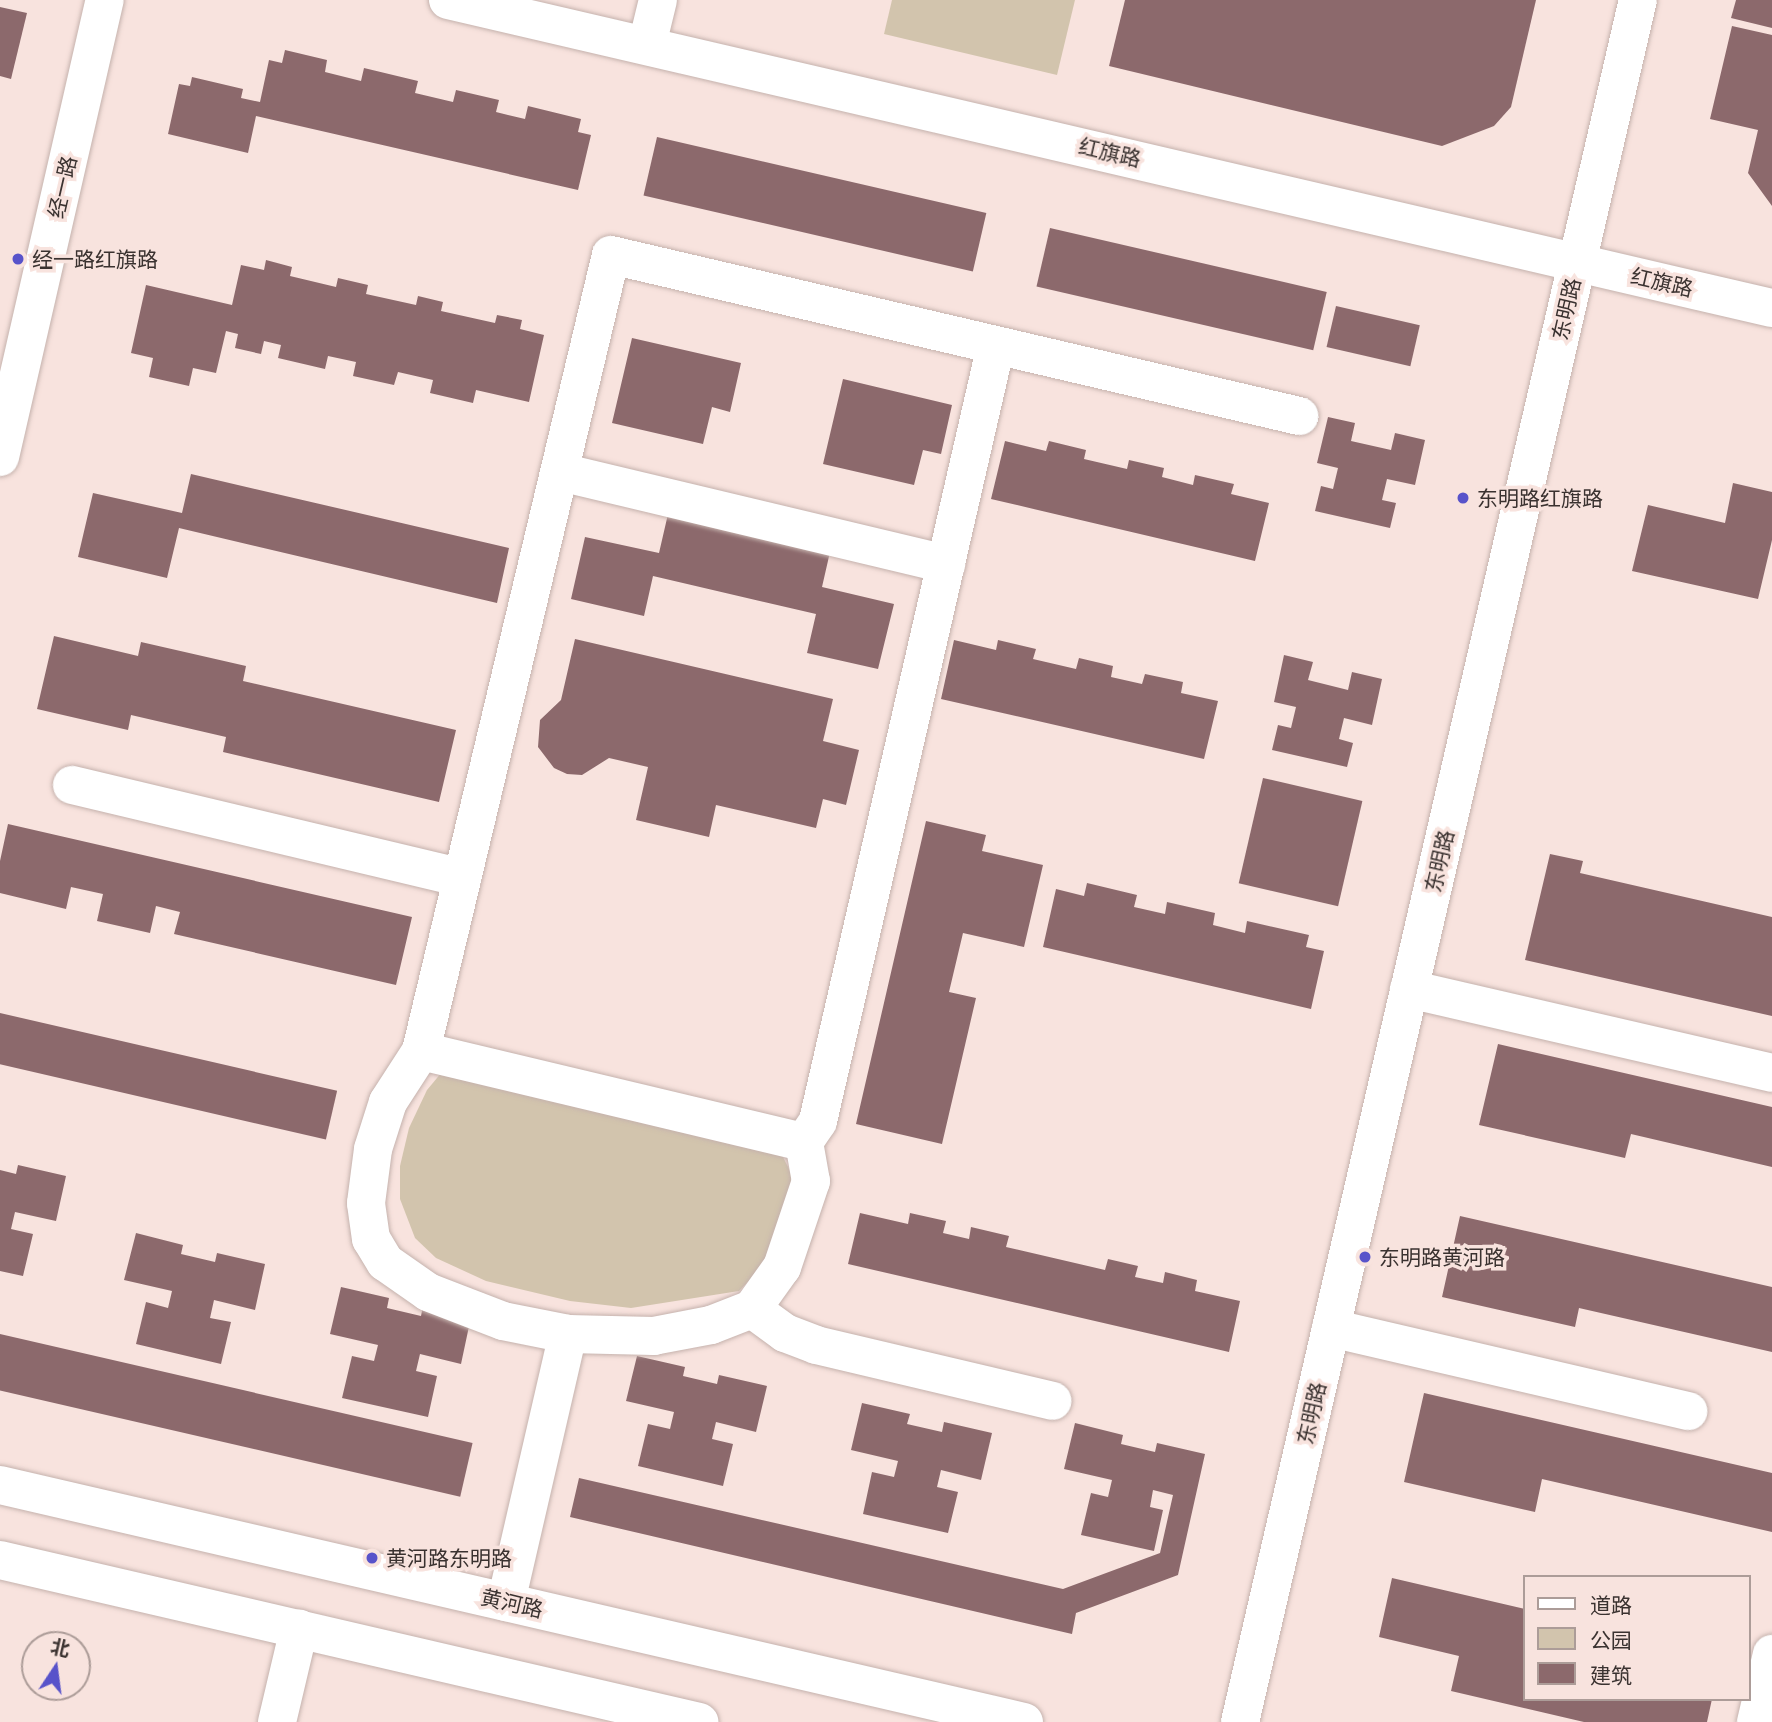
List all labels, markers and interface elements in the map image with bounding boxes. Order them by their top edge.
street label: 红旗路 [1076,133,1144,171]
street label: 经一路 [43,153,81,221]
place label: 经一路红旗路 [32,246,158,272]
marker: 经一路红旗路 [10,251,26,267]
street label: 红旗路 [1628,263,1696,301]
street label: 东明路 [1547,275,1585,343]
place label: 东明路红旗路 [1477,485,1603,511]
marker: 东明路红旗路 [1455,490,1471,506]
street label: 东明路 [1420,827,1458,895]
place label: 东明路黄河路 [1379,1244,1505,1270]
marker: 东明路黄河路 [1357,1249,1373,1265]
street label: 东明路 [1292,1379,1330,1447]
place label: 黄河路东明路 [386,1545,512,1571]
marker: 黄河路东明路 [364,1550,380,1566]
legend [1524,1575,1751,1701]
street label: 黄河路 [478,1584,546,1622]
text: 道路 [1590,1592,1632,1617]
text: 公园 [1590,1627,1632,1652]
north arrow [21,1631,91,1701]
text: 北 [49,1634,72,1660]
text: 建筑 [1590,1662,1632,1687]

